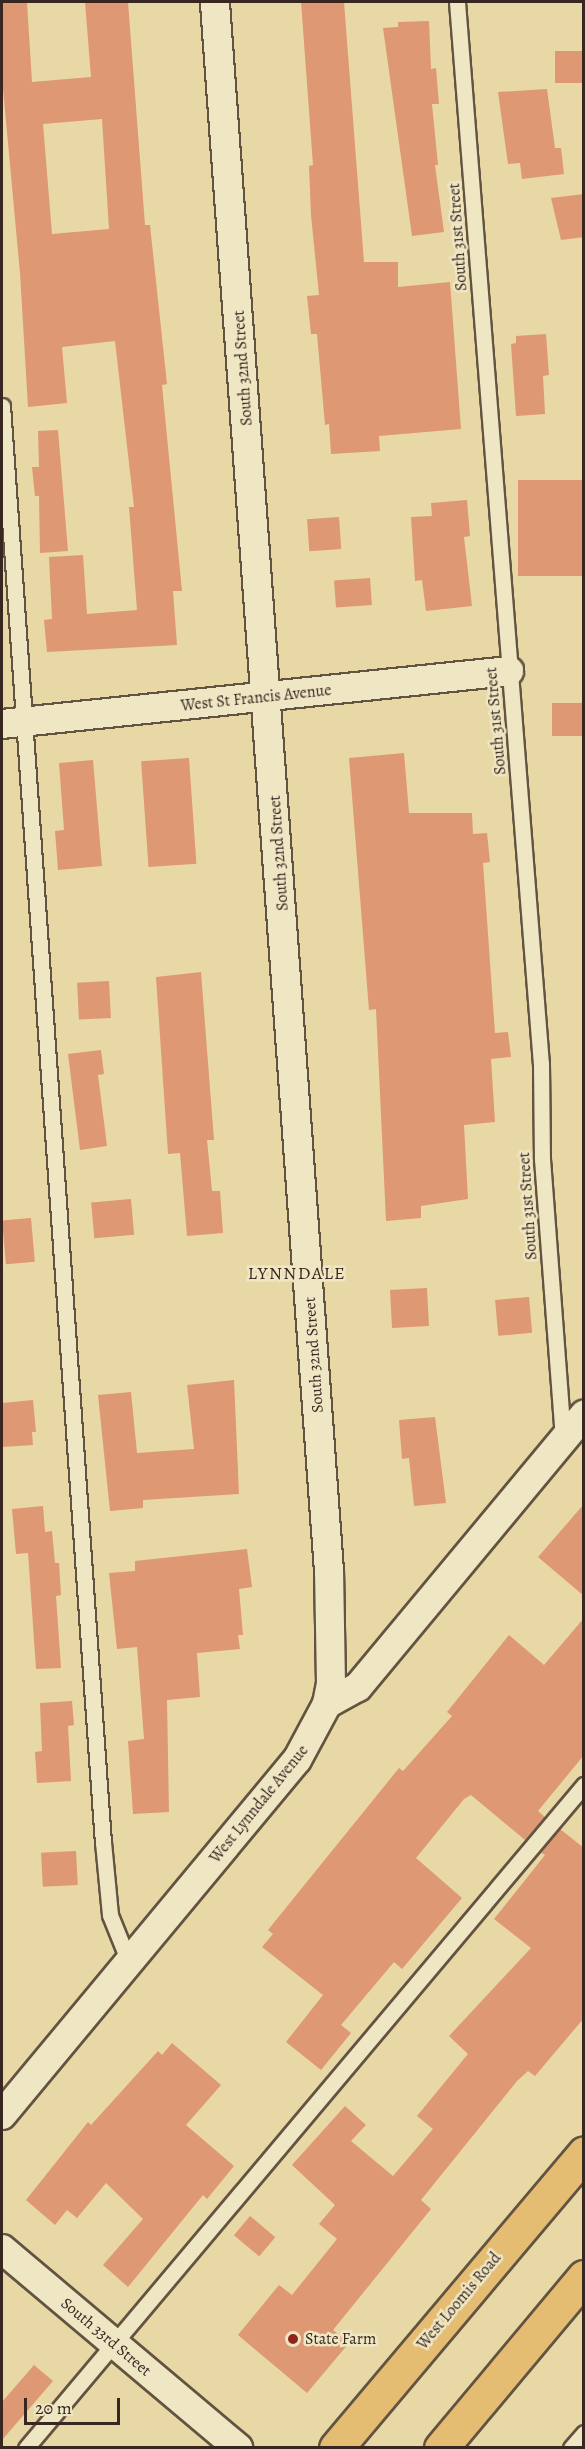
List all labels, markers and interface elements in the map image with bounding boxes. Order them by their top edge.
street label: South 31st Street [445,182,471,292]
street label: South 32nd Street [229,310,257,426]
street label: South 31st Street [482,666,510,776]
street label: West St Francis Avenue [180,681,332,715]
street label: South 32nd Street [265,795,293,911]
street label: South 31st Street [515,1151,541,1261]
district label: LYNNDALE [248,1262,346,1284]
street label: South 32nd Street [300,1297,328,1413]
street label: West Lynndale Avenue [206,1741,312,1867]
street label: West Loomis Road [413,2249,505,2353]
street label: South 33rd Street [57,2294,155,2380]
place label: State Farm [305,2329,376,2349]
marker: State Farm [286,2332,300,2346]
scale bar [27,2386,123,2424]
text: 20 m [35,2396,72,2420]

